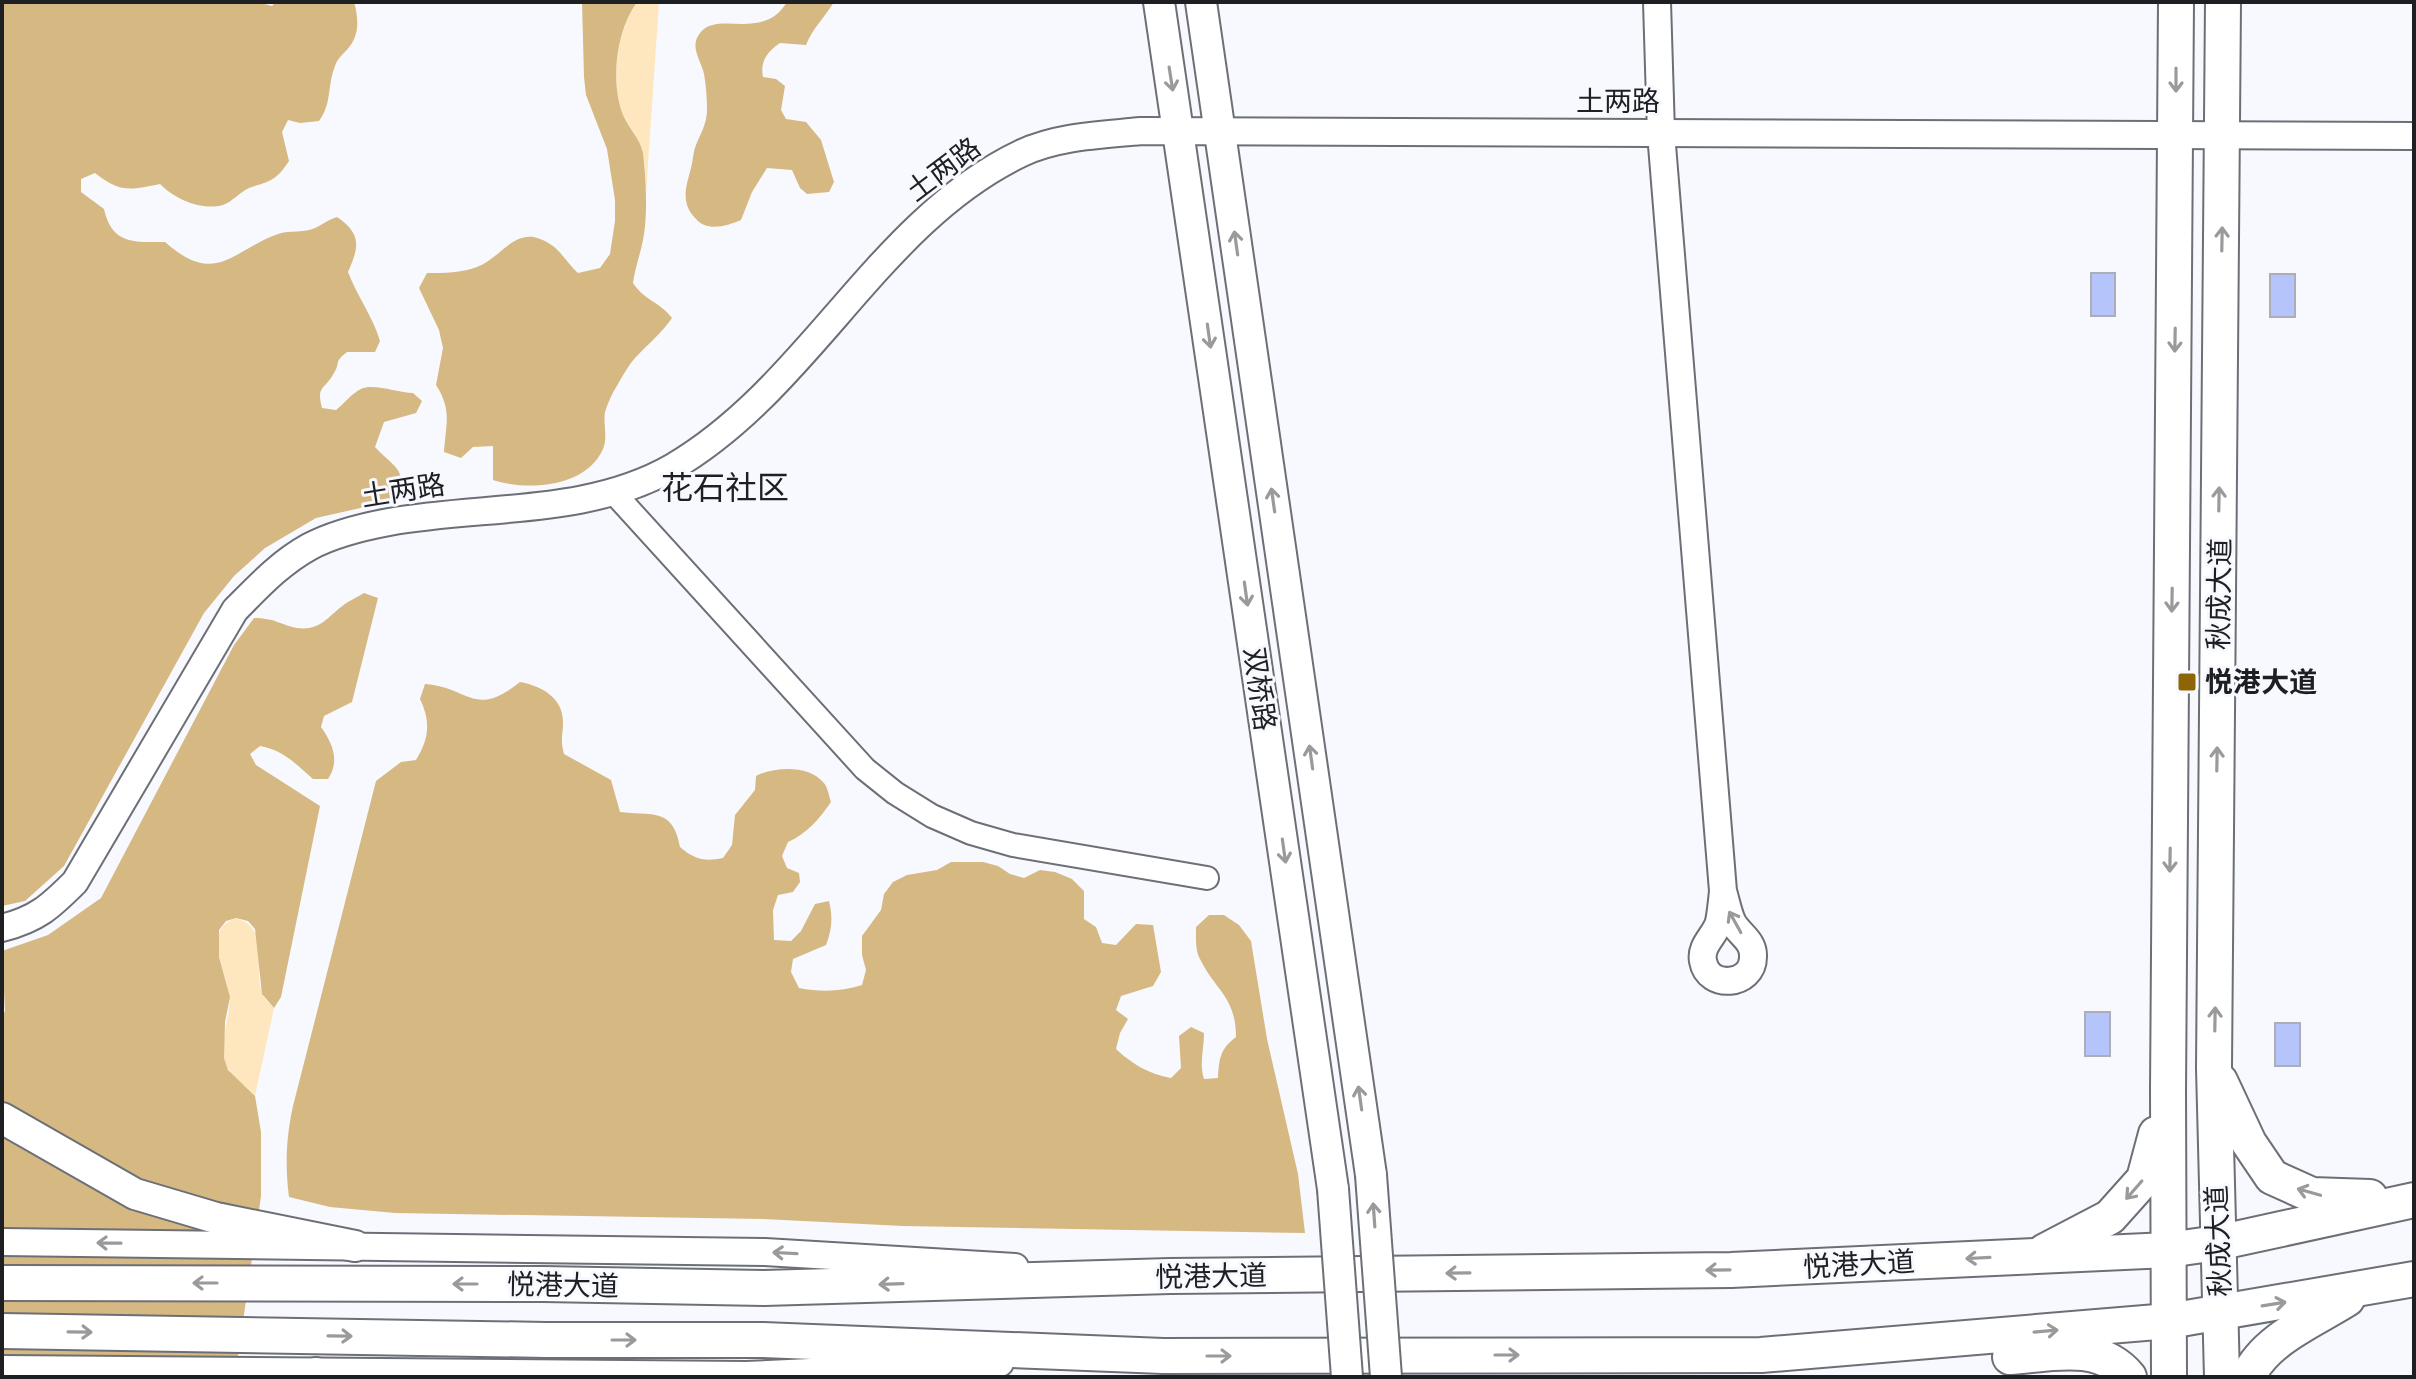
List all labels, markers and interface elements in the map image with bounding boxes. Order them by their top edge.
one-way arrow [1164,66,1179,91]
one-way arrow [2168,66,2184,93]
street label: 土两路 [1576,86,1660,122]
street label: 土两路 [900,132,989,211]
one-way arrow [2214,226,2230,253]
one-way arrow [1228,231,1243,256]
one-way arrow [1202,323,1217,348]
one-way arrow [2167,326,2182,353]
street label: 土两路 [359,469,448,517]
district label: 花石社区 [661,471,789,511]
one-way arrow [2212,486,2227,513]
one-way arrow [1265,488,1280,513]
street label: 秋成大道 [2203,538,2241,650]
one-way arrow [1239,580,1254,606]
one-way arrow [2164,586,2180,613]
street label: 双桥路 [1233,645,1281,734]
place label: 悦港大道 [2205,667,2317,703]
marker: 悦港大道 [2176,671,2198,693]
one-way arrow [1303,745,1318,770]
one-way arrow [2209,746,2225,773]
one-way arrow [1277,838,1292,863]
one-way arrow [2162,846,2178,873]
one-way arrow [1726,911,1742,934]
one-way arrow [2207,1006,2223,1033]
one-way arrow [1352,1086,1367,1111]
one-way arrow [2125,1180,2143,1200]
one-way arrow [2297,1183,2322,1198]
street label: 秋成大道 [2201,1184,2241,1297]
one-way arrow [1366,1203,1381,1229]
one-way arrow [96,1235,123,1251]
one-way arrow [772,1245,799,1260]
street label: 悦港大道 [1802,1246,1916,1288]
one-way arrow [1965,1251,1992,1266]
street label: 悦港大道 [1155,1260,1267,1298]
one-way arrow [1705,1262,1732,1278]
one-way arrow [1445,1265,1472,1281]
street label: 悦港大道 [507,1269,619,1307]
one-way arrow [192,1275,219,1291]
one-way arrow [452,1276,479,1292]
one-way arrow [878,1277,905,1292]
one-way arrow [2261,1295,2286,1310]
one-way arrow [2032,1323,2059,1338]
one-way arrow [66,1324,93,1340]
one-way arrow [326,1329,353,1344]
one-way arrow [610,1332,637,1348]
one-way arrow [1493,1347,1520,1363]
one-way arrow [1205,1348,1232,1364]

